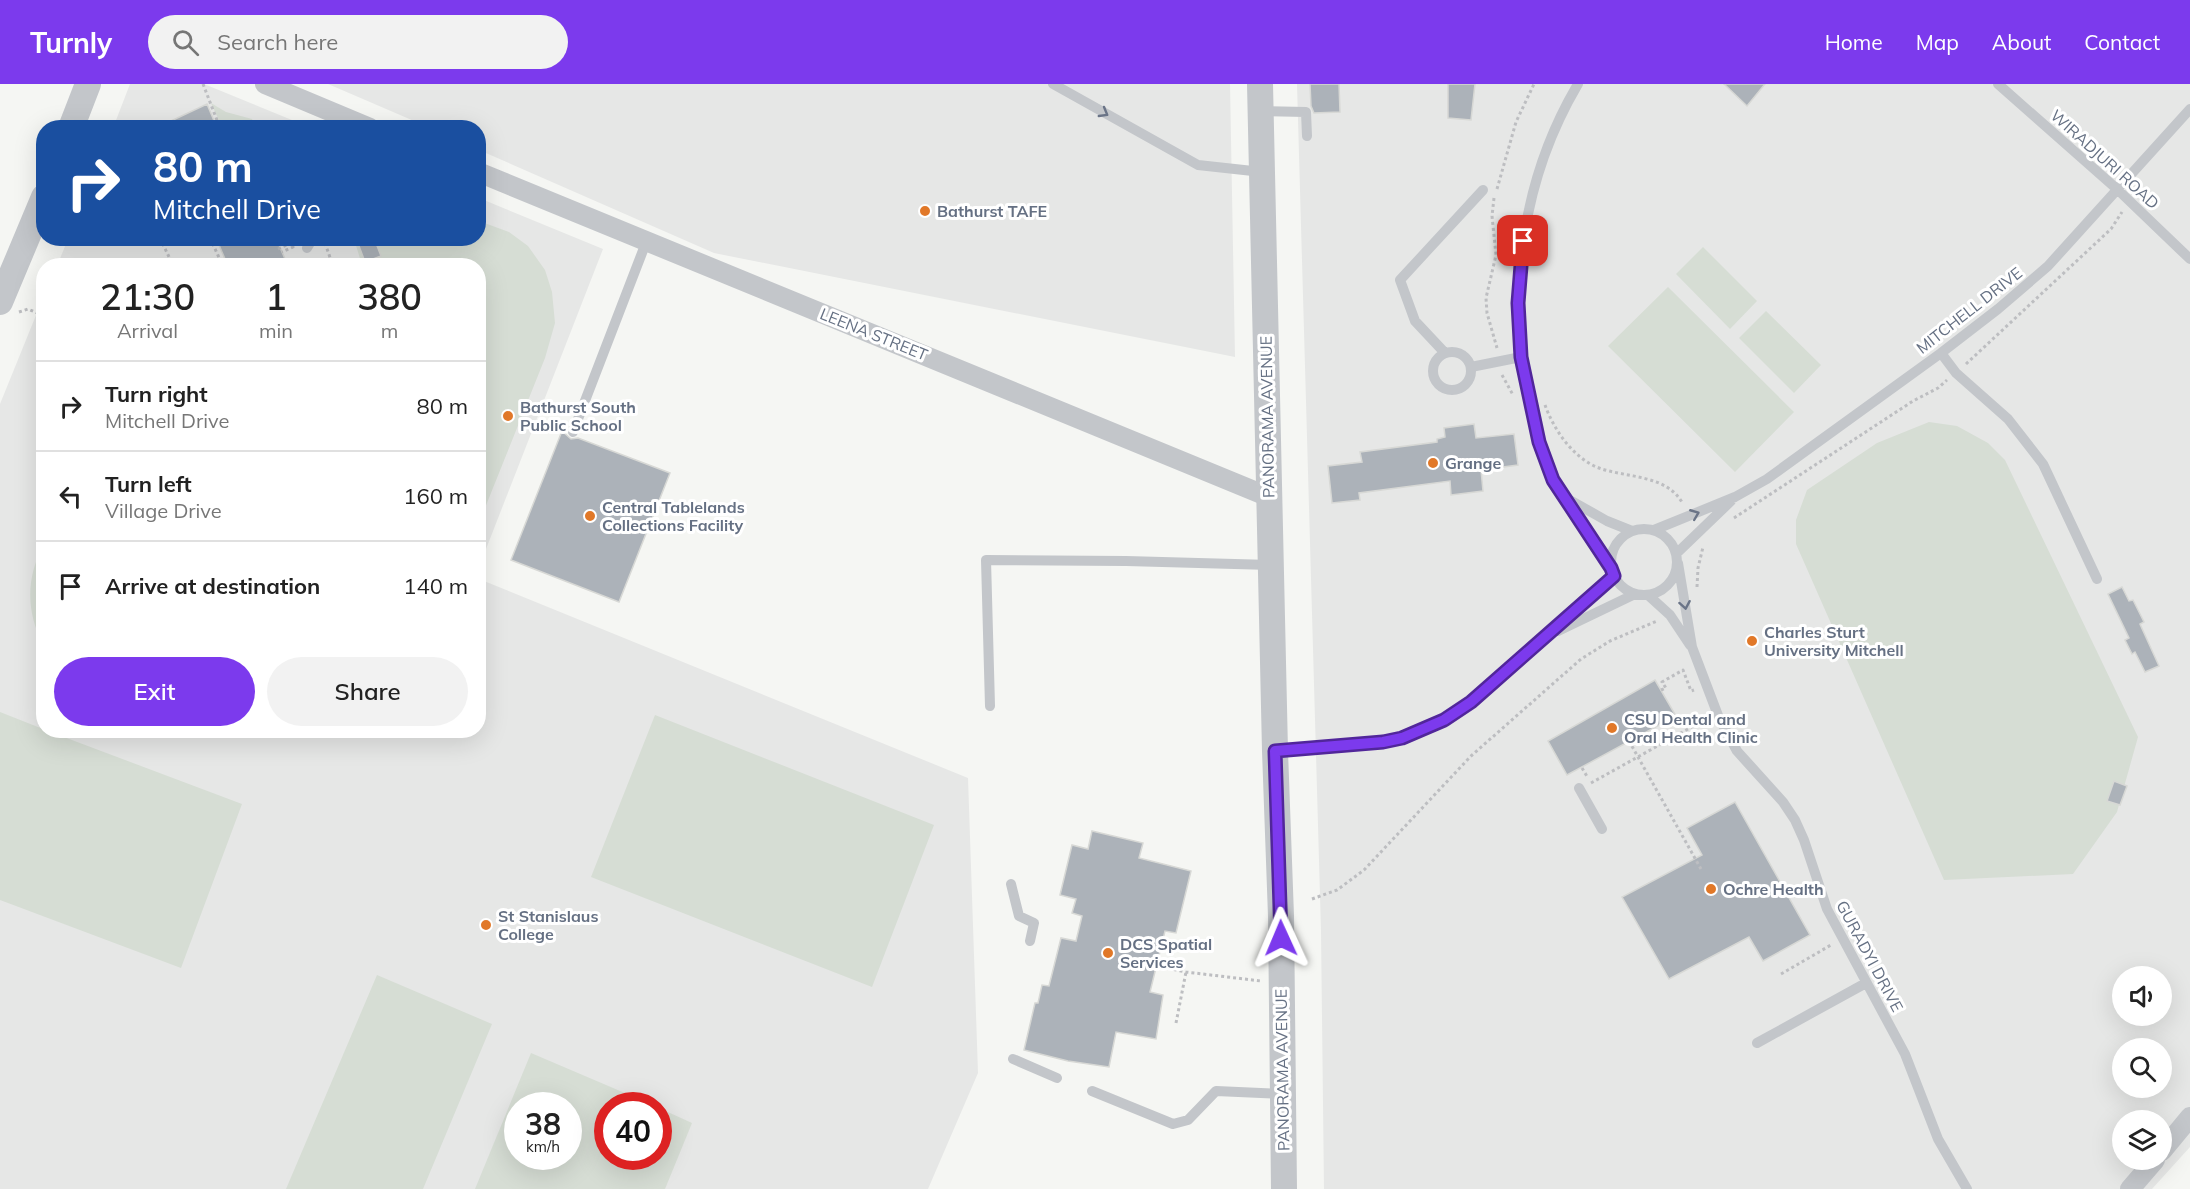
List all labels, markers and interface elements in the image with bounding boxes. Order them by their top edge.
search box [148,15,568,69]
text: Turnly [30,25,112,60]
icon: search [169,26,202,59]
text: Search here [217,28,338,56]
text: Home [1825,29,1883,55]
text: Map [1916,29,1959,55]
text: About [1992,29,2051,55]
text: Contact [2084,29,2160,55]
street label: WIRADJURI ROAD [2047,105,2163,213]
one-way arrow [1098,106,1108,117]
text: 80 m [153,140,253,193]
icon: right [54,144,132,222]
text: Mitchell Drive [153,192,321,226]
place label: Bathurst TAFE [937,201,1047,221]
marker: Bathurst TAFE [918,204,932,218]
pin [1497,215,1548,266]
icon: arrive [1506,224,1539,257]
street label: MITCHELL DRIVE [1912,262,2026,358]
text: 21:30 [100,274,195,319]
text: 1 [265,274,287,319]
text: 380 [357,274,422,319]
street label: LEENA STREET [817,303,931,365]
text: Arrival [117,318,178,343]
text: min [259,318,293,343]
text: m [381,318,398,343]
street label: PANORAMA AVENUE [1256,336,1278,498]
text: Turn right [105,380,208,408]
icon: right [54,390,87,423]
text: 80 m [417,392,468,420]
place label: Bathurst South Public School [520,397,636,435]
text: Mitchell Drive [105,408,229,433]
marker: Bathurst South Public School [501,409,515,423]
place label: Grange [1445,453,1502,473]
marker: Grange [1426,456,1440,470]
text: Turn left [105,470,192,498]
icon: left [54,480,87,513]
text: 160 m [403,482,468,510]
place label: Central Tablelands Collections Facility [602,497,745,535]
text: Village Drive [105,498,222,523]
marker: Central Tablelands Collections Facility [583,509,597,523]
one-way arrow [1689,509,1700,521]
icon: arrive [54,570,87,603]
text: Arrive at destination [105,572,320,600]
text: 140 m [403,572,468,600]
one-way arrow [1678,600,1691,610]
place label: Charles Sturt University Mitchell [1764,622,1904,660]
marker: Charles Sturt University Mitchell [1745,634,1759,648]
button: Exit [54,657,255,726]
button: Share [267,657,468,726]
place label: CSU Dental and Oral Health Clinic [1624,709,1758,747]
marker: CSU Dental and Oral Health Clinic [1605,721,1619,735]
place label: Ochre Health [1723,879,1824,899]
marker: Ochre Health [1704,882,1718,896]
street label: GURADYI DRIVE [1832,897,1908,1015]
place label: St Stanislaus College [498,906,598,944]
position arrow [1249,906,1313,970]
marker: St Stanislaus College [479,918,493,932]
place label: DCS Spatial Services [1120,934,1212,972]
marker: DCS Spatial Services [1101,946,1115,960]
map controls [2112,966,2172,1170]
button: sound [2112,966,2172,1026]
street label: PANORAMA AVENUE [1271,989,1293,1151]
button: search [2112,1038,2172,1098]
speed limit sign: 40 [594,1092,672,1170]
text: 38 [525,1105,561,1143]
button: layers [2112,1110,2172,1170]
text: km/h [526,1137,560,1156]

